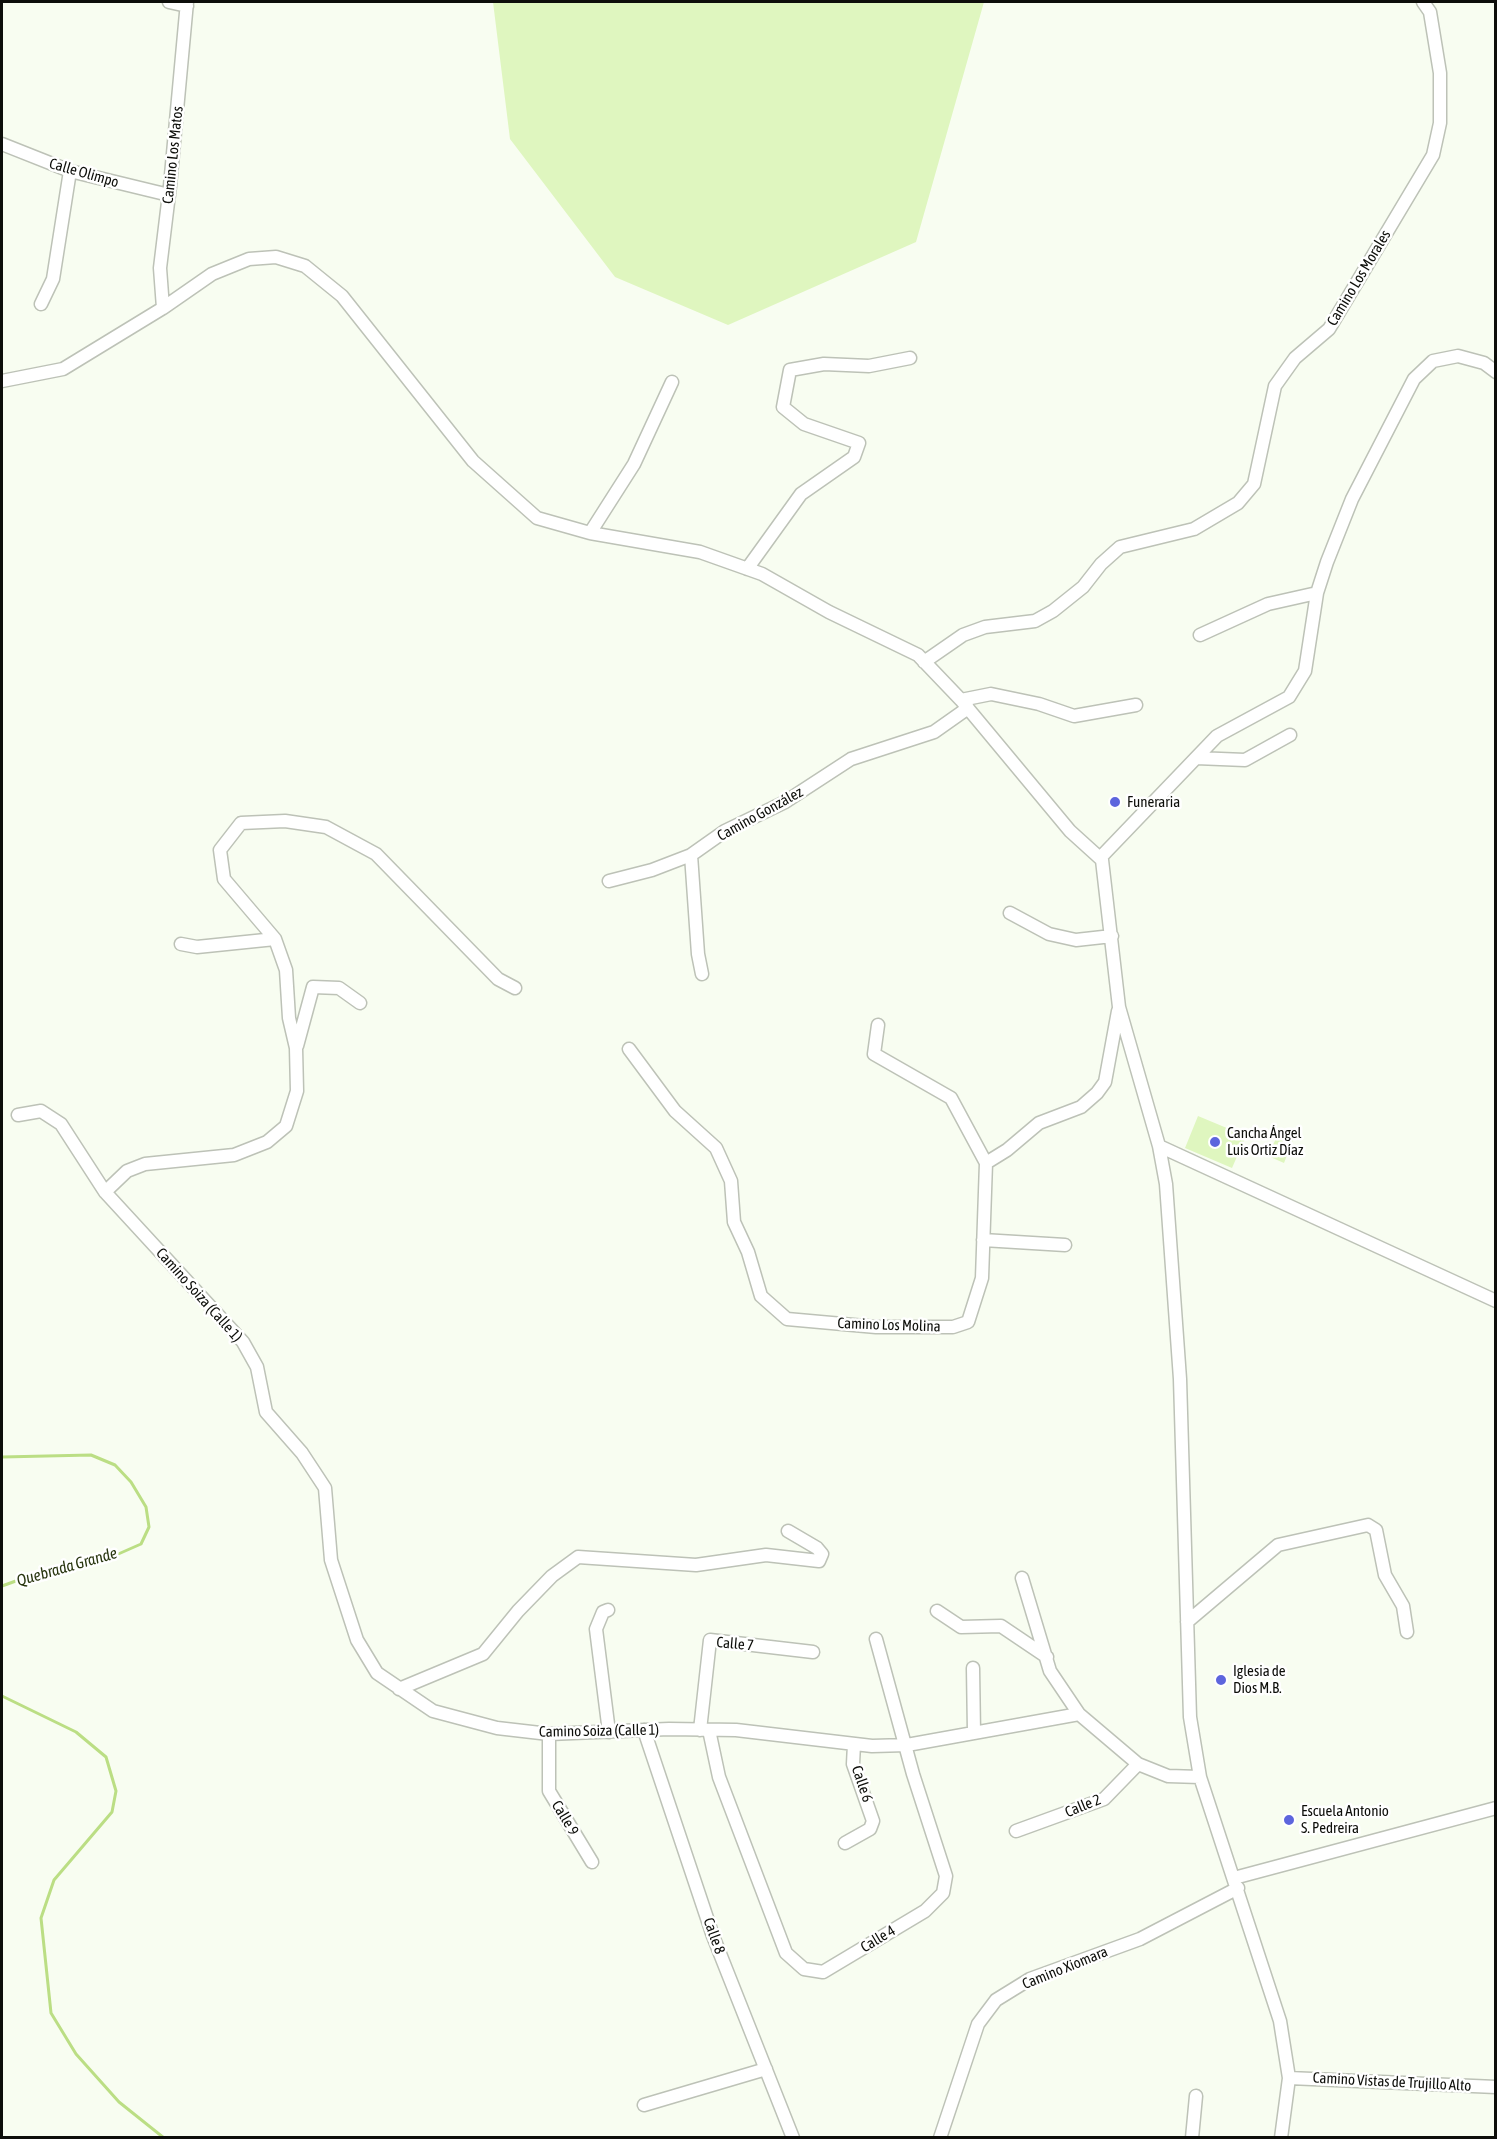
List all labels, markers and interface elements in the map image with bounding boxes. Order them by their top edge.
street label: Camino Los Matos [159,105,187,205]
street label: Calle Olimpo [47,154,121,192]
street label: Camino Los Morales [1323,227,1395,329]
street label: Camino González [714,783,806,845]
place label: Funeraria [1127,793,1180,811]
marker: Funeraria [1108,795,1122,809]
place label: Cancha Ángel Luis Ortiz Díaz [1227,1124,1303,1159]
marker: Cancha Ángel Luis Ortiz Díaz [1208,1135,1222,1149]
street label: Camino Soiza (Calle 1) [152,1244,246,1346]
street label: Camino Los Molina [837,1314,941,1336]
water label: Quebrada Grande [15,1543,119,1591]
street label: Calle 7 [716,1633,754,1655]
place label: Iglesia de Dios M.B. [1233,1662,1286,1697]
marker: Iglesia de Dios M.B. [1214,1673,1228,1687]
street label: Camino Soiza (Calle 1) [539,1721,659,1741]
street label: Calle 6 [847,1763,877,1805]
street label: Calle 2 [1062,1791,1104,1821]
street label: Calle 9 [548,1797,582,1839]
place label: Escuela Antonio S. Pedreira [1301,1802,1389,1837]
marker: Escuela Antonio S. Pedreira [1282,1813,1296,1827]
street label: Calle 8 [699,1915,729,1957]
street label: Calle 4 [857,1922,899,1956]
street label: Camino Xiomara [1020,1943,1110,1993]
street label: Camino Vistas de Trujillo Alto [1312,2069,1472,2095]

